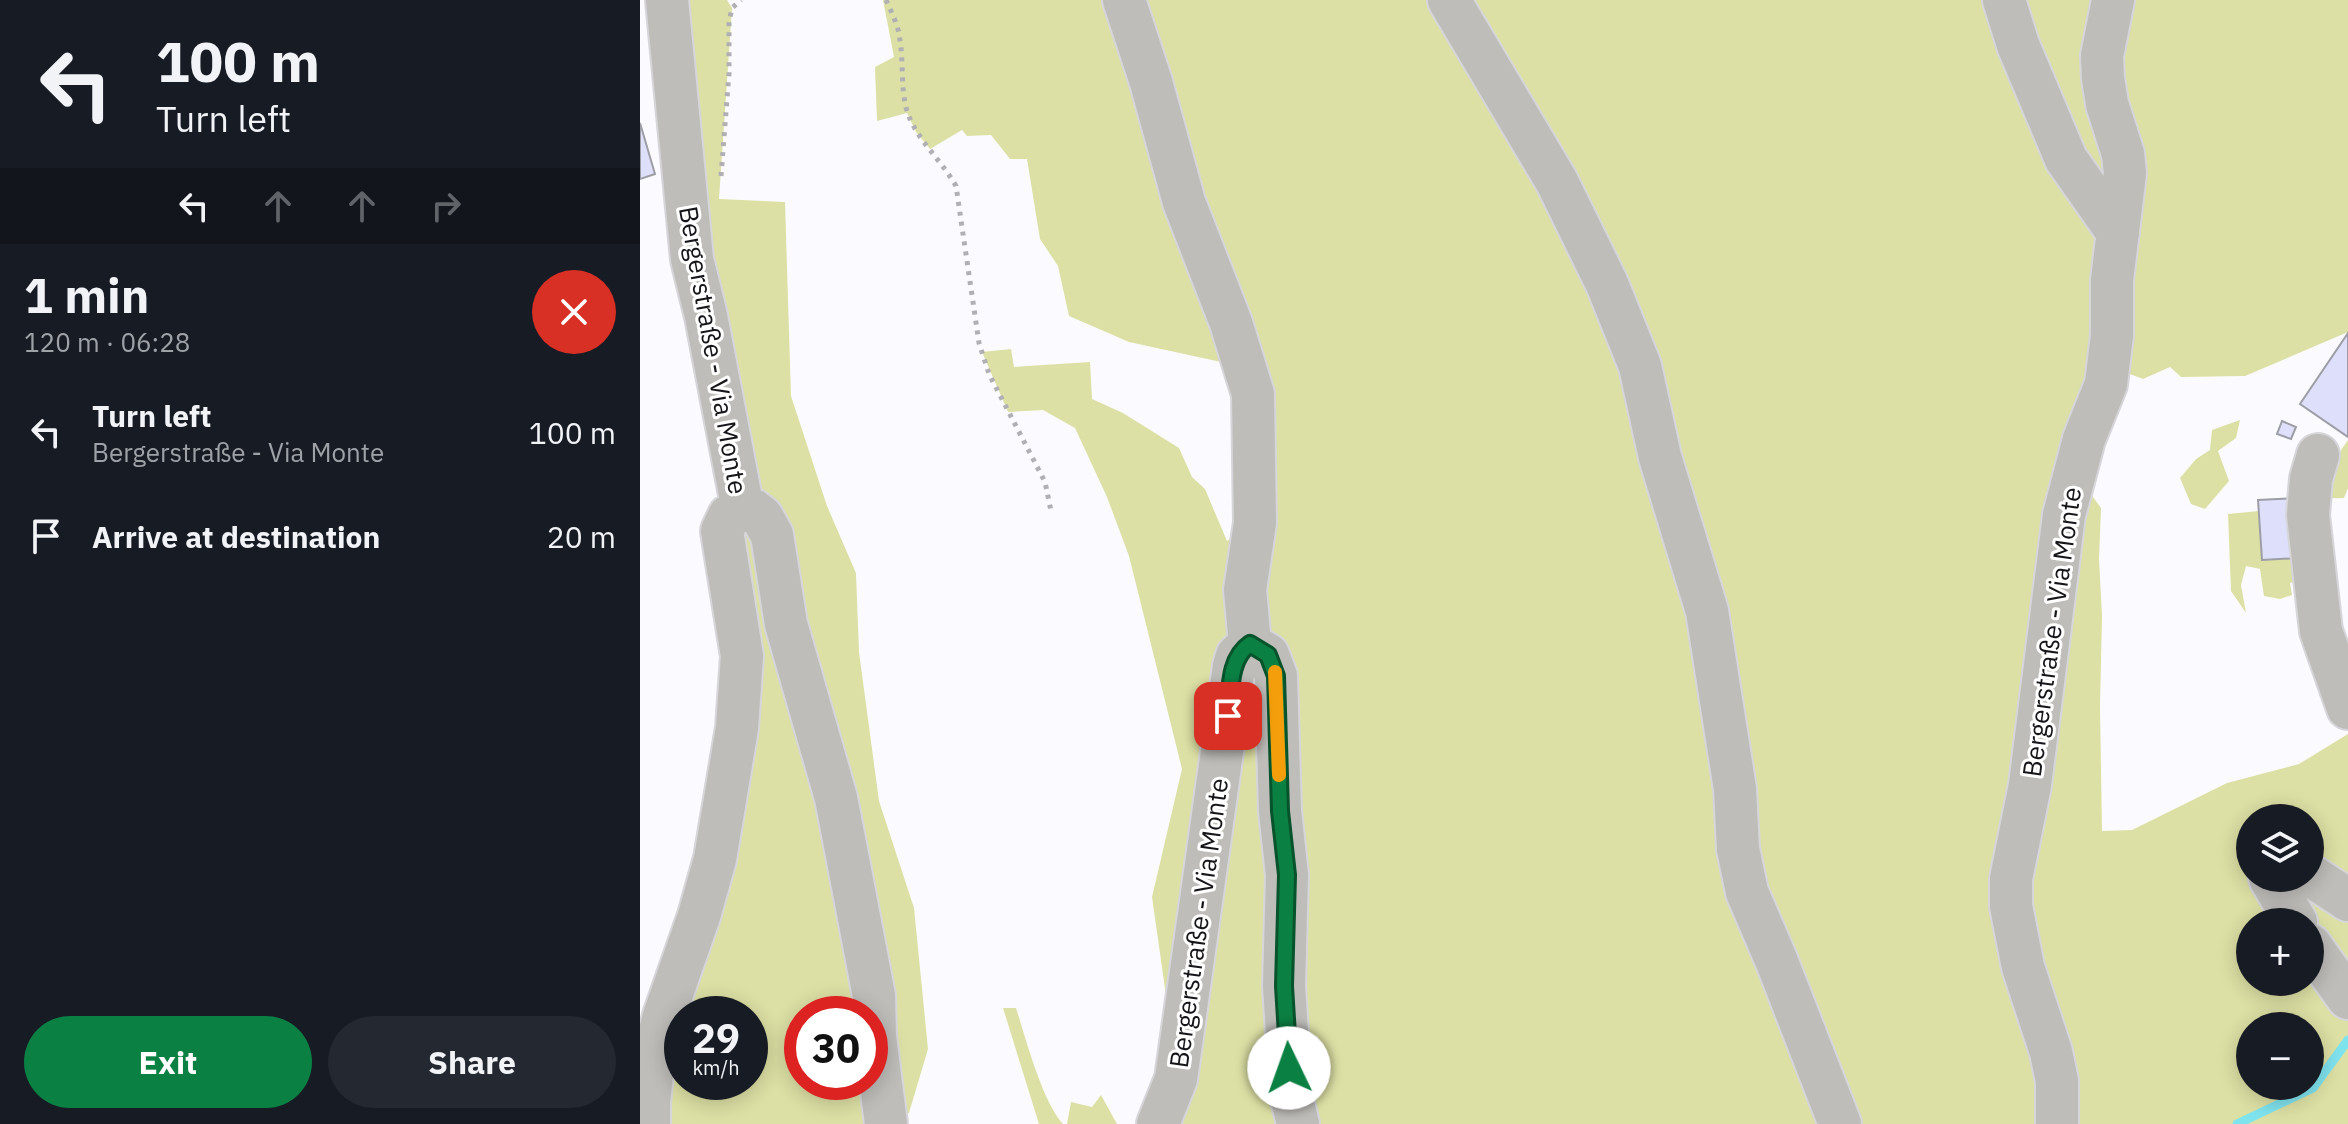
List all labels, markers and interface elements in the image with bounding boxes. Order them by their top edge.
text: 100 m [156,25,320,97]
icon: left [24,32,128,136]
text: Turn left [156,95,291,142]
icon: left [172,184,216,228]
icon: ahead [256,184,300,228]
icon: ahead [340,184,384,228]
icon: right [424,184,468,228]
street label: Bergerstraße - Via Monte [672,203,756,497]
text: 1 min [24,264,149,326]
button: close [532,270,616,354]
text: 120 m · 06:28 [24,325,190,359]
text: Turn left [92,396,211,435]
icon: left [24,410,68,454]
text: 100 m [529,413,616,452]
text: Bergerstraße - Via Monte [92,435,384,469]
street label: Bergerstraße - Via Monte [2014,485,2088,779]
icon: arrive [24,514,68,558]
text: Arrive at destination [92,517,380,556]
text: 20 m [547,517,616,556]
pin [1194,682,1262,750]
icon: arrive [1206,694,1250,738]
street label: Bergerstraße - Via Monte [1161,776,1235,1070]
map controls [2236,804,2324,1100]
button: layers [2236,804,2324,892]
button: + [2236,908,2324,996]
speed limit sign: 30 [784,996,888,1100]
text: 29 [692,1012,740,1064]
button: − [2236,1012,2324,1100]
button: Exit [24,1016,312,1108]
button: Share [328,1016,616,1108]
position arrow [1247,1026,1331,1110]
text: km/h [692,1054,740,1081]

